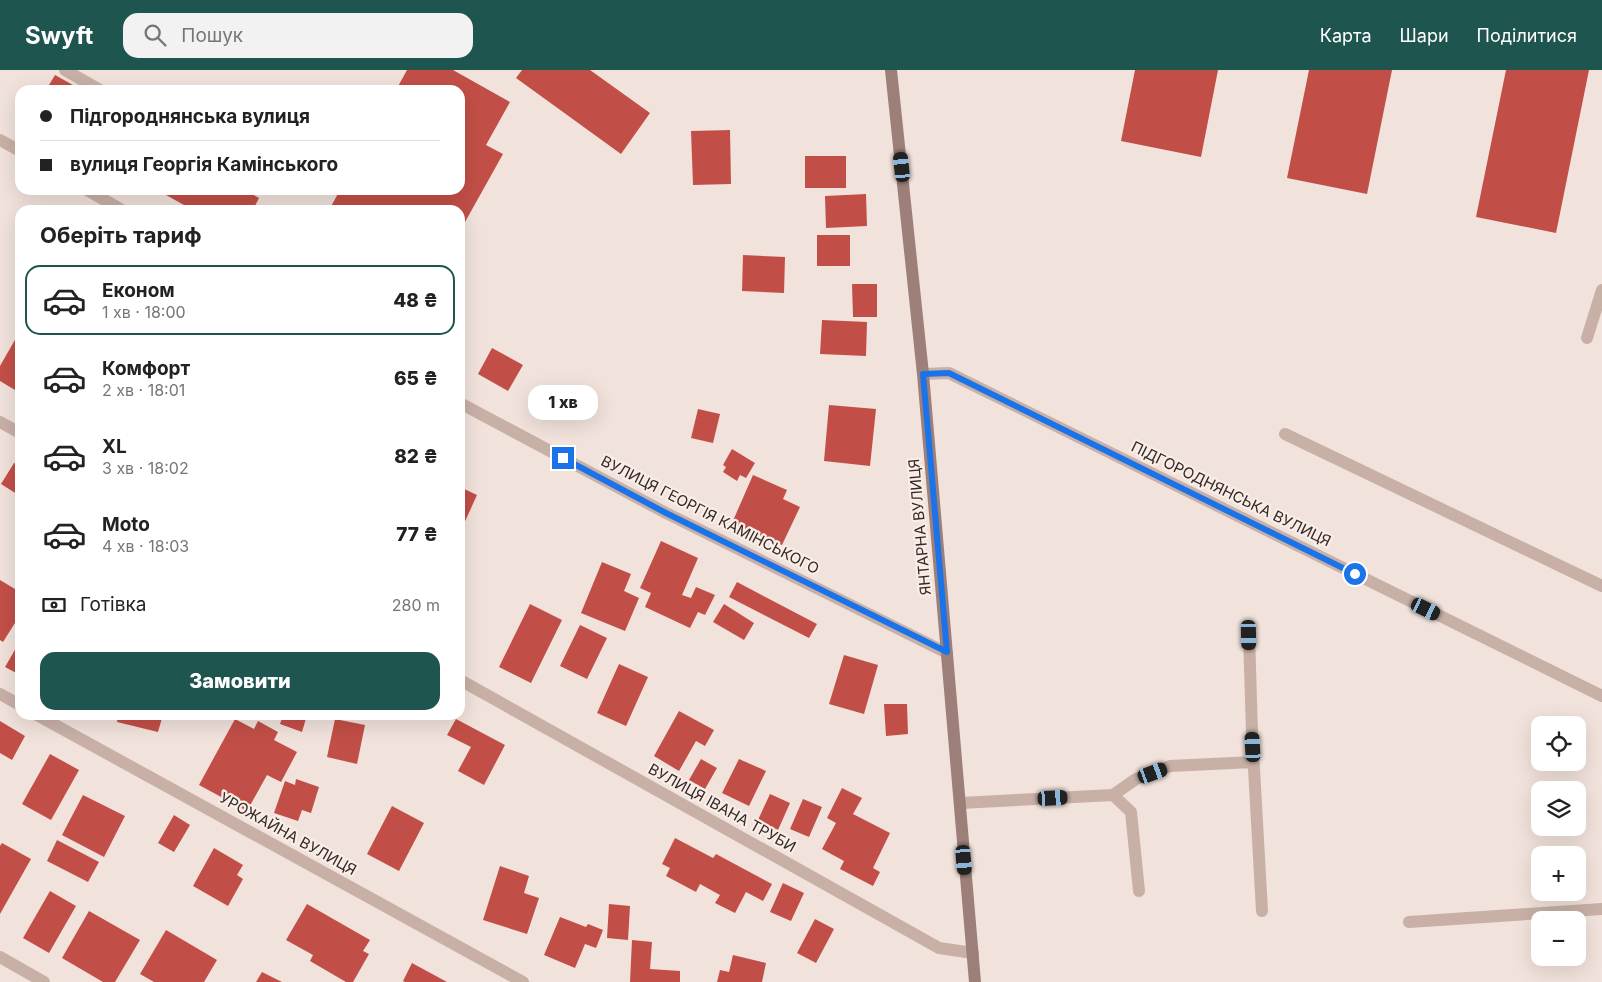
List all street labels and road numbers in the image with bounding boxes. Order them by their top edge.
street label: ПІДГОРОДНЯНСЬКА ВУЛИЦЯ [1128,437,1334,550]
street label: ВУЛИЦЯ ГЕОРГІЯ КАМІНСЬКОГО [598,451,823,578]
street label: ЯНТАРНА ВУЛИЦЯ [904,458,935,596]
street label: ВУЛИЦЯ ІВАНА ТРУБИ [645,759,799,856]
street label: УРОЖАЙНА ВУЛИЦЯ [216,788,360,879]

